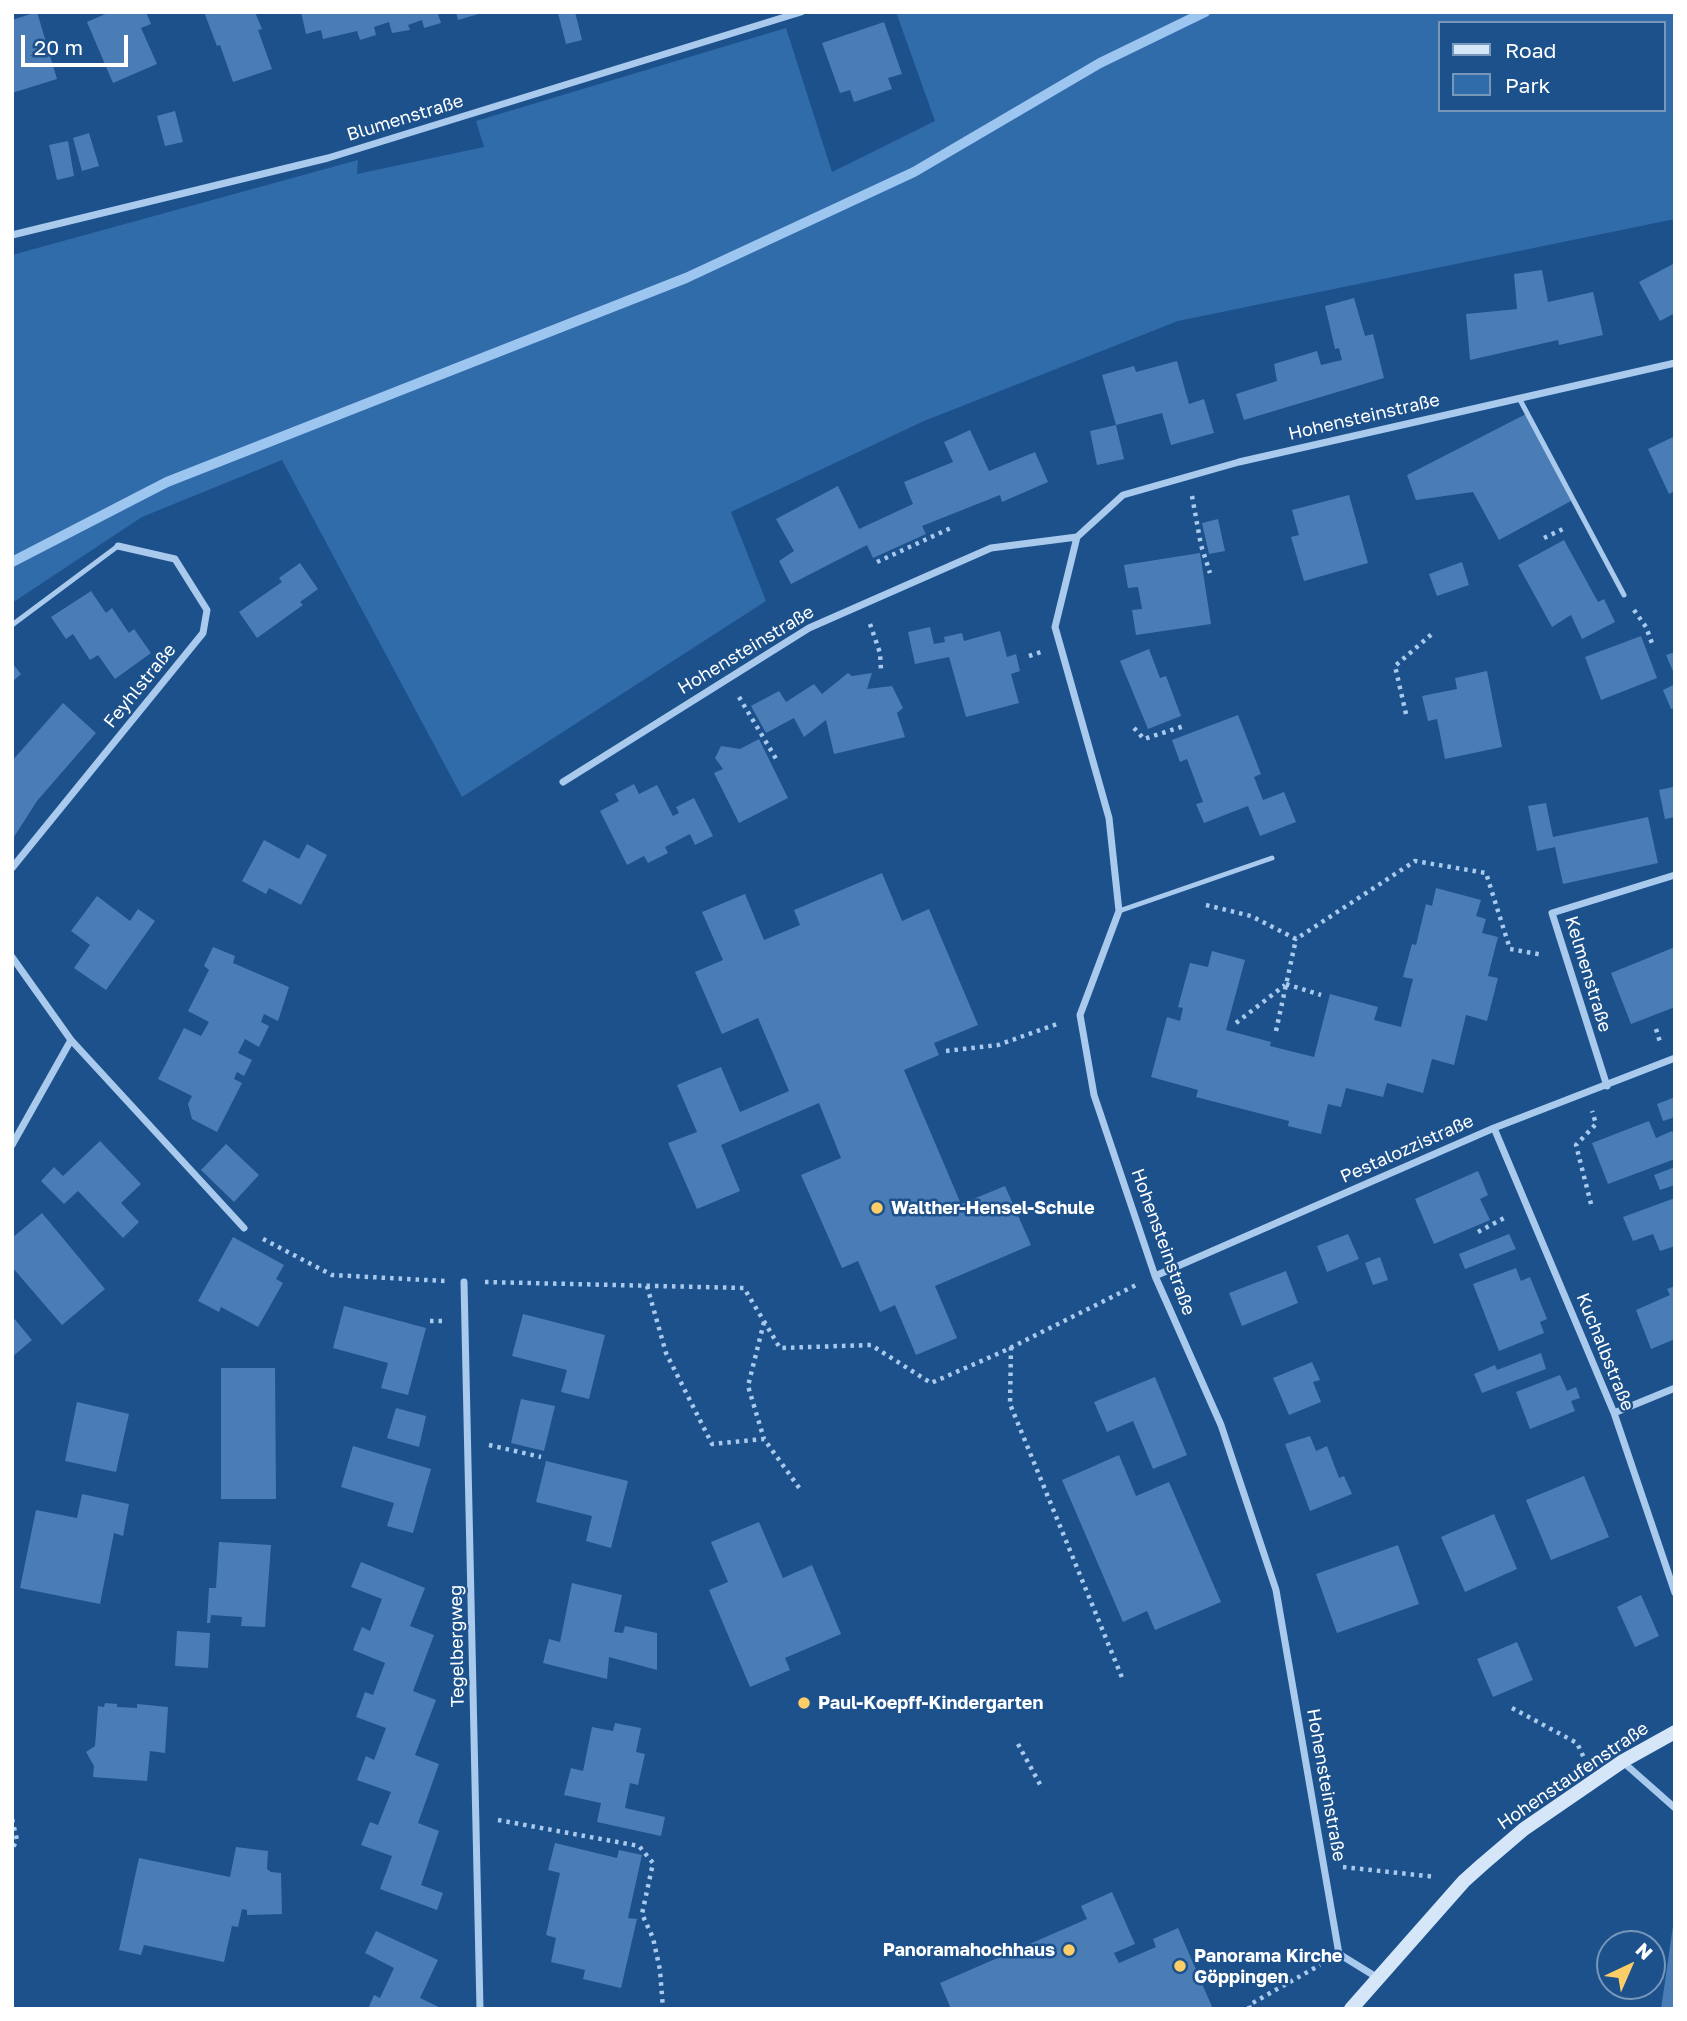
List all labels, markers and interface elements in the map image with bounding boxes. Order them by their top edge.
scale bar [24,21,131,65]
legend [1438,21,1666,112]
text: 20 m [34,34,83,60]
text: Road [1505,37,1556,63]
text: Park [1505,72,1550,98]
street label: Blumenstraße [344,90,466,146]
street label: Hohensteinstraße [1286,389,1442,445]
street label: Hohensteinstraße [674,601,818,699]
street label: Feyhlstraße [99,640,181,732]
street label: Kelmenstraße [1560,913,1616,1035]
street label: Pestalozzistraße [1337,1110,1477,1188]
street label: Hohensteinstraße [1126,1166,1200,1318]
place label: Walther-Hensel-Schule [891,1197,1095,1219]
marker: Walther-Hensel-Schule [869,1200,885,1216]
street label: Kuchalbstraße [1571,1290,1639,1414]
street label: Tegelbergweg [445,1585,469,1707]
place label: Paul-Koepff-Kindergarten [818,1692,1043,1714]
marker: Paul-Koepff-Kindergarten [796,1695,812,1711]
street label: Hohensteinstraße [1302,1707,1350,1863]
street label: Hohenstaufenstraße [1493,1717,1653,1835]
north arrow [1596,1930,1666,2000]
text: N [1631,1938,1658,1964]
place label: Panoramahochhaus [883,1939,1055,1961]
marker: Panoramahochhaus [1061,1942,1077,1958]
place label: Panorama Kirche Göppingen [1194,1945,1342,1988]
marker: Panorama Kirche Göppingen [1172,1958,1188,1974]

